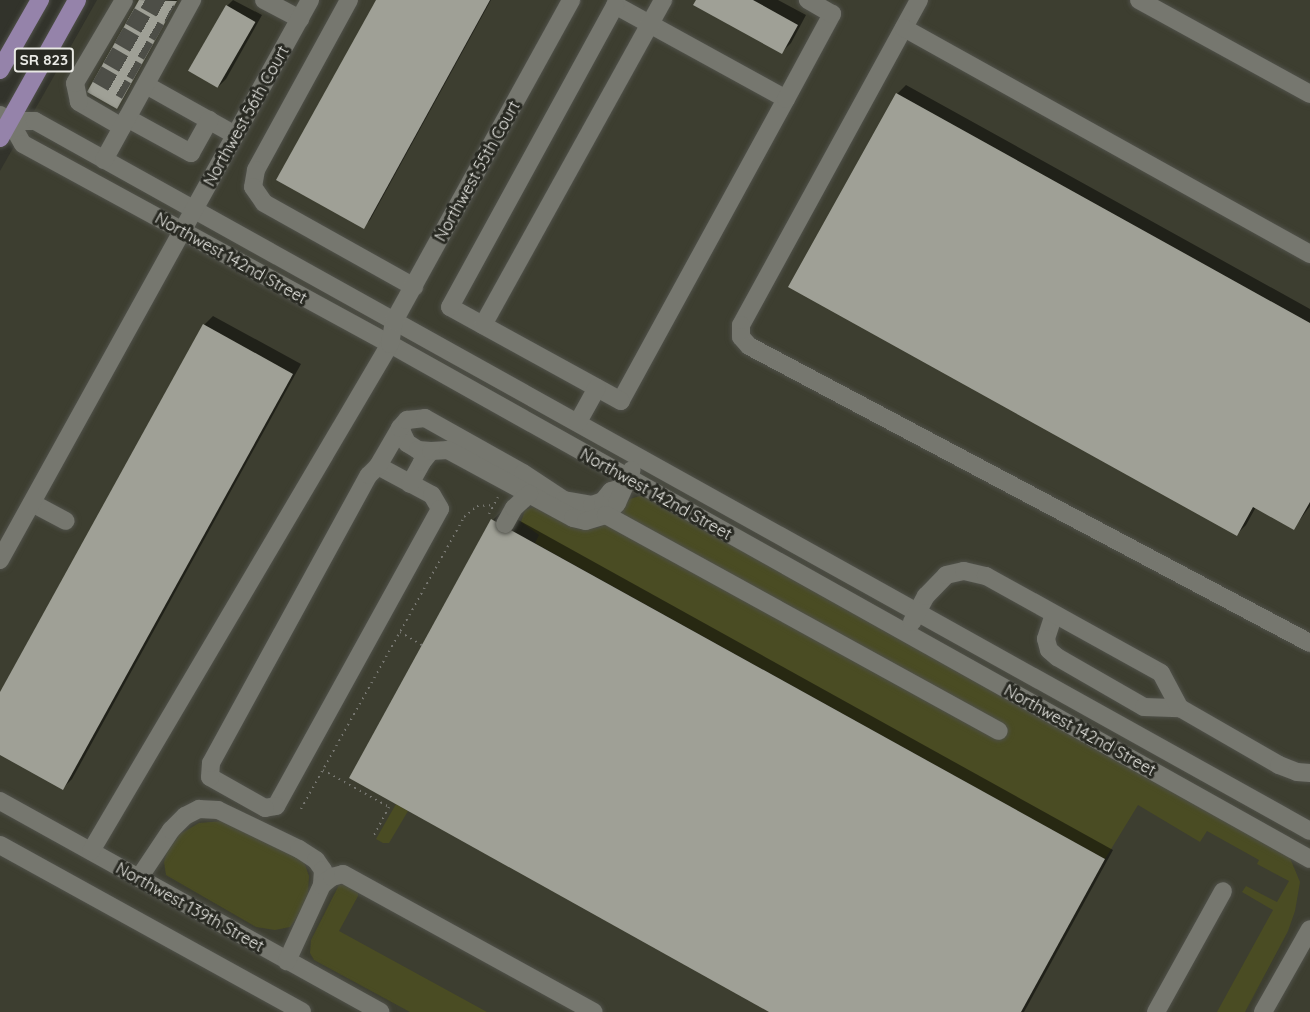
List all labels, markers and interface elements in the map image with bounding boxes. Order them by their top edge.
street label: Northwest 56th Court [199,43,293,189]
road number: SR 823 [12,48,76,72]
street label: Northwest 55th Court [430,97,524,245]
street label: Northwest 142nd Street [152,208,310,308]
street label: Northwest 142nd Street [577,444,735,544]
street label: Northwest 142nd Street [1001,680,1159,780]
street label: Northwest 139th Street [113,858,267,956]

